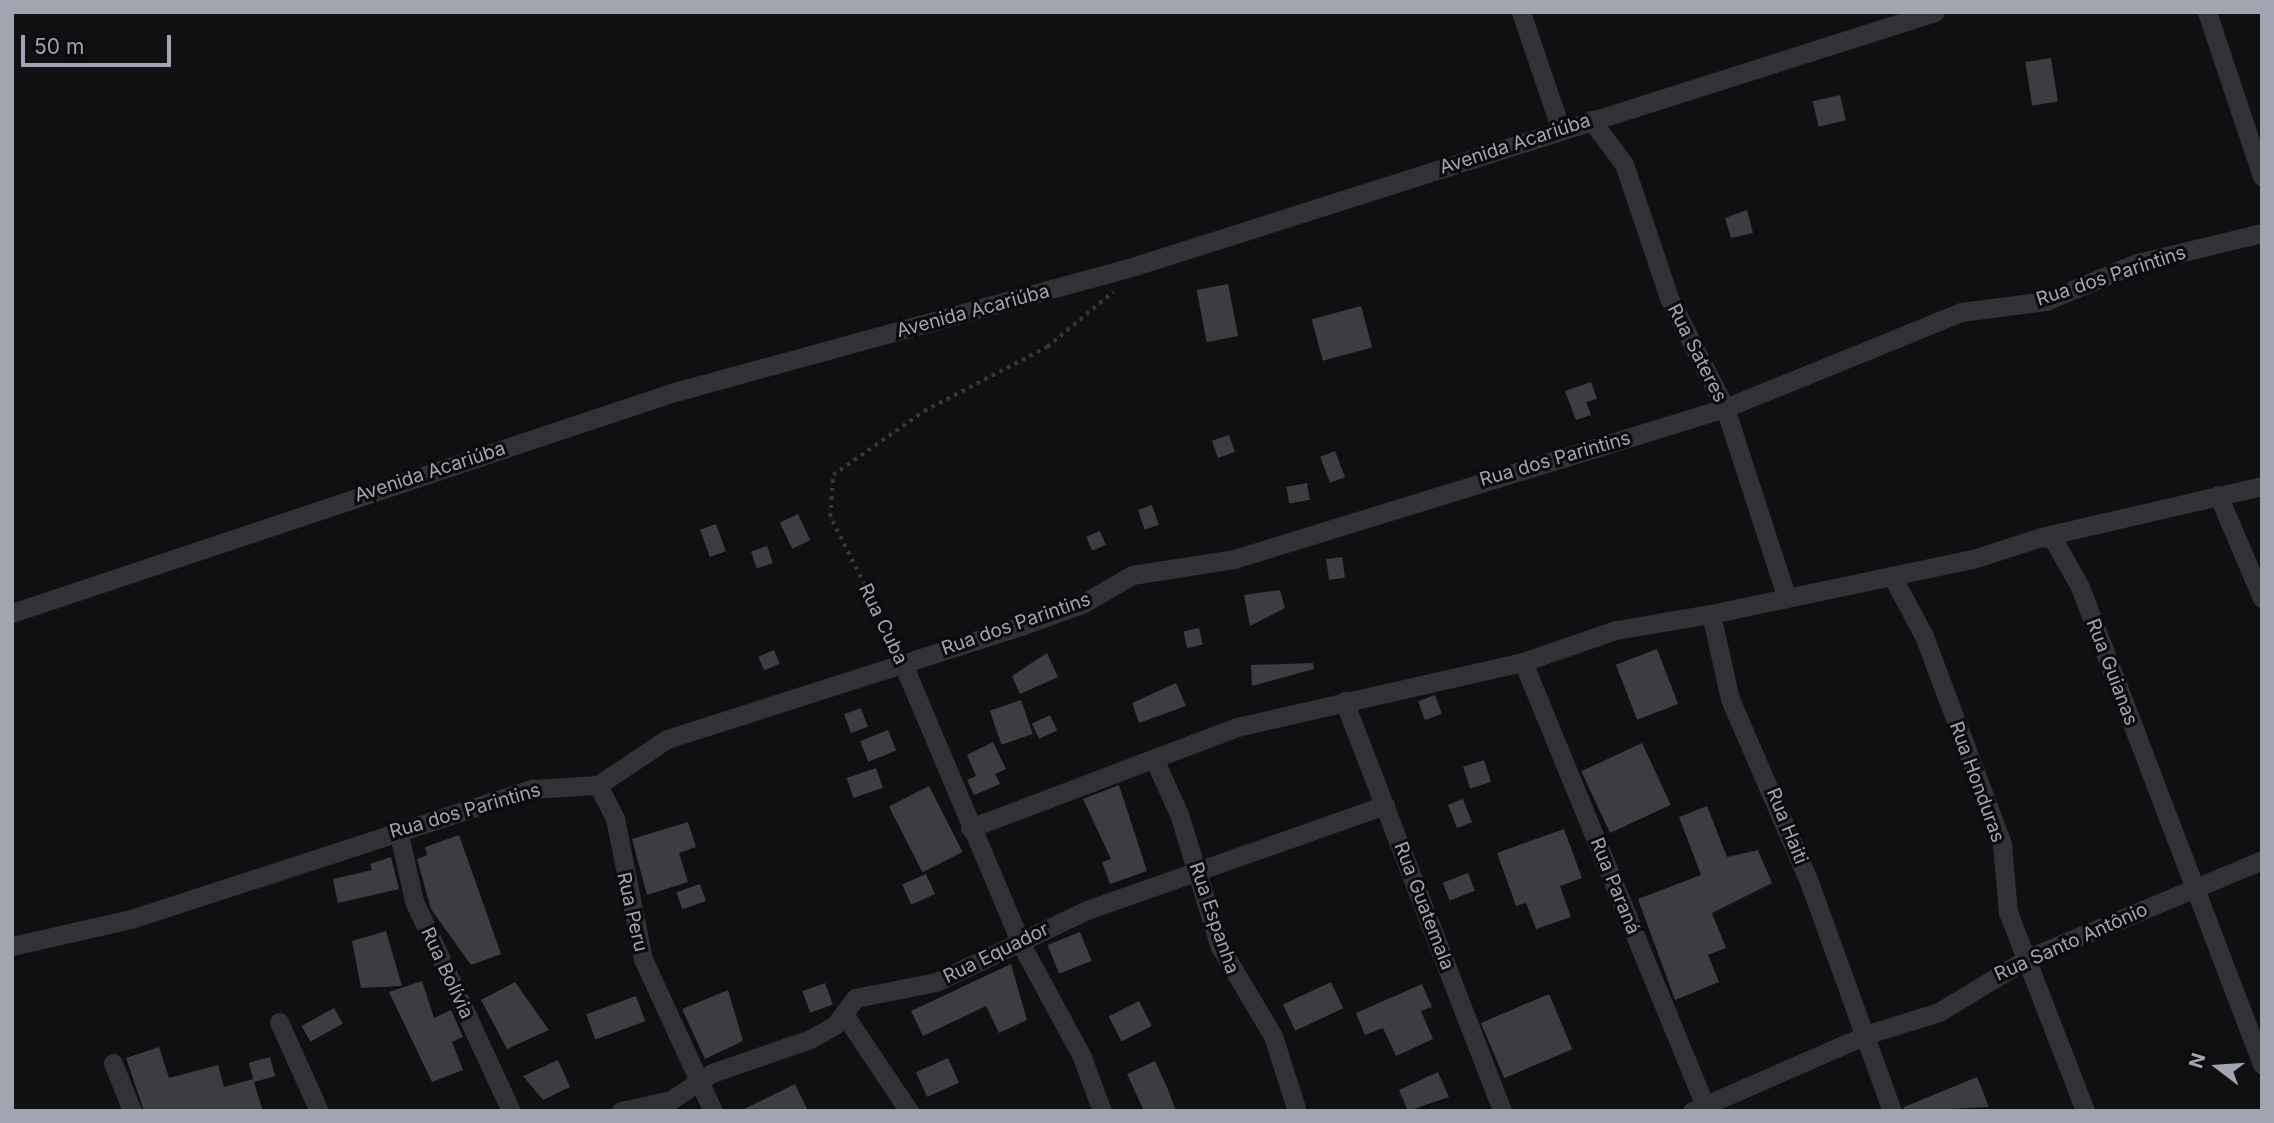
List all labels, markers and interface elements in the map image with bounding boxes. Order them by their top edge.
scale bar [24,21,175,65]
text: 50 m [34,34,84,59]
street label: Avenida Acariúba [1437,109,1593,179]
street label: Rua dos Parintins [2033,241,2189,311]
street label: Avenida Acariúba [894,280,1052,342]
street label: Rua Sateres [1662,300,1732,406]
street label: Rua dos Parintins [1477,427,1633,491]
street label: Avenida Acariúba [352,437,508,507]
street label: Rua Cuba [854,580,912,668]
street label: Rua dos Parintins [939,588,1093,660]
street label: Rua Guianas [2081,616,2143,728]
street label: Rua Honduras [1945,718,2009,846]
street label: Rua dos Parintins [387,779,543,843]
street label: Rua Haiti [1762,785,1812,867]
street label: Rua Paraná [1585,834,1645,938]
street label: Rua Guatemala [1389,839,1459,973]
street label: Rua Espanha [1184,859,1244,977]
street label: Rua Peru [612,870,652,954]
street label: Rua Santo Antônio [1991,898,2151,986]
street label: Rua Equador [939,918,1053,988]
street label: Rua Bolívia [416,924,478,1022]
north arrow [2183,1032,2253,1102]
text: N [2184,1050,2211,1071]

